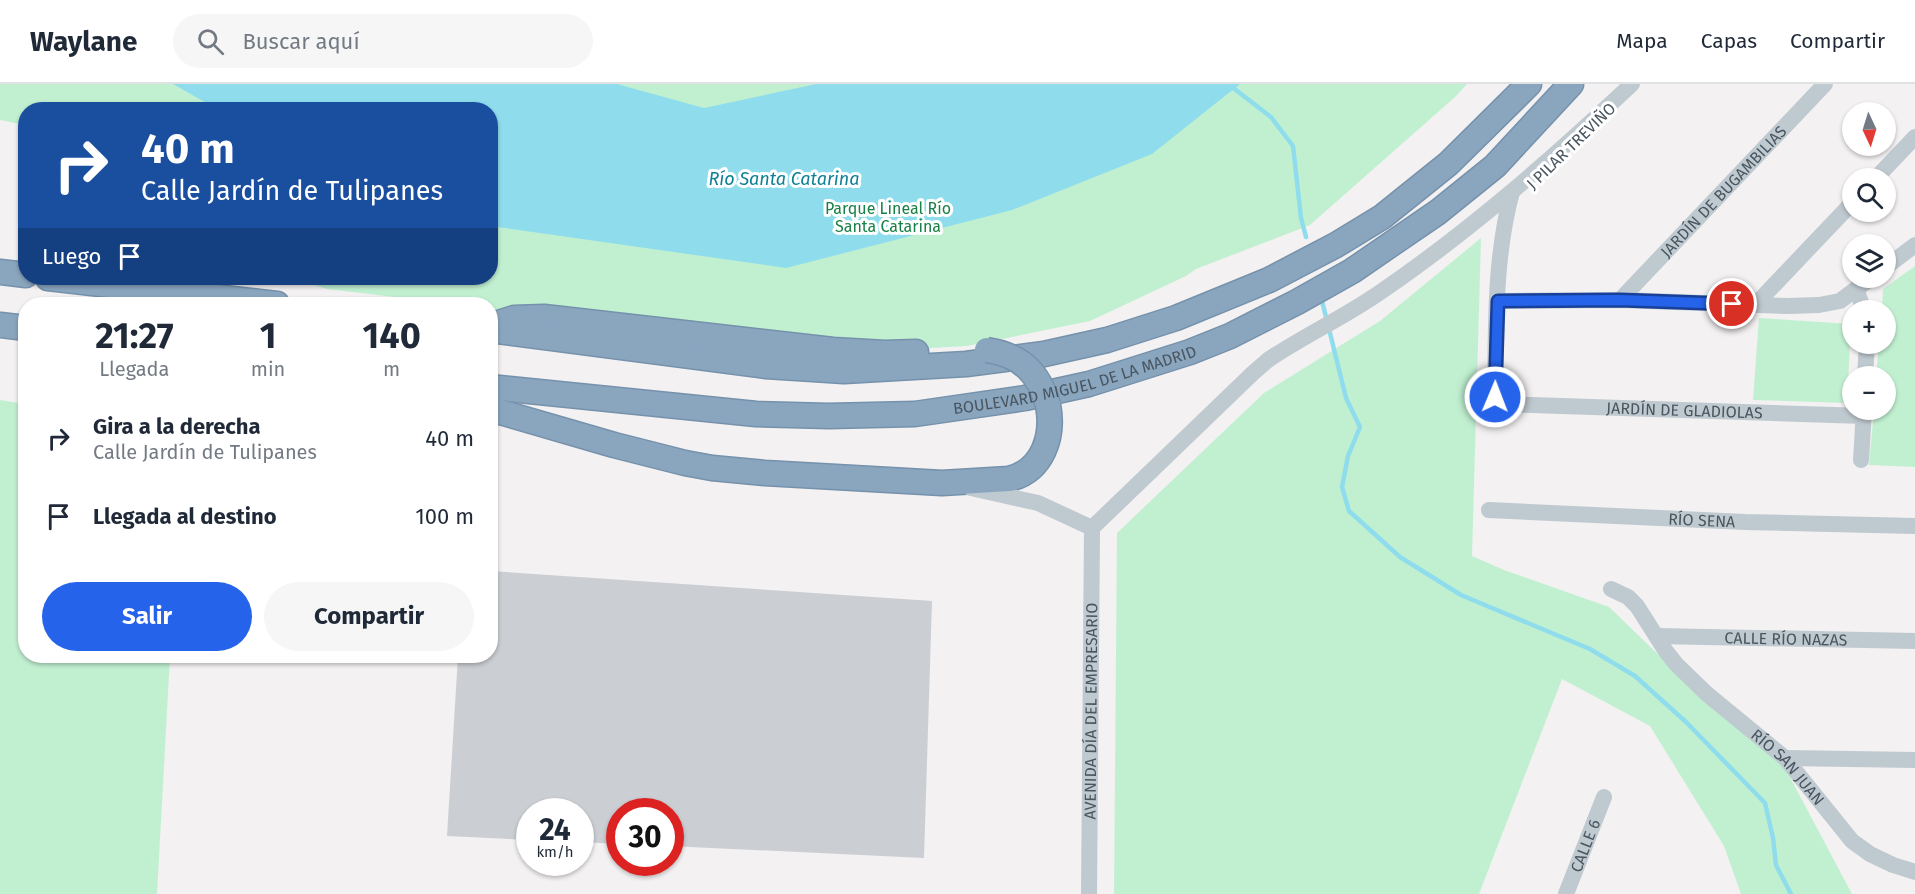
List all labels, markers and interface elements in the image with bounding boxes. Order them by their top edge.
search box [173,14,593,68]
text: Waylane [30,25,137,58]
icon: search [194,25,227,58]
text: Buscar aquí [242,28,360,55]
text: Mapa [1616,28,1668,54]
text: Capas [1701,28,1757,54]
text: Compartir [1790,28,1885,54]
street label: J PILAR TREVIÑO [1523,99,1619,193]
north arrow [1842,102,1896,156]
map controls [1842,102,1896,420]
street label: JARDÍN DE BUGAMBILIAS [1656,121,1790,261]
text: 40 m [141,124,235,174]
icon: right [42,126,120,204]
water label: Río Santa Catarina [709,168,859,190]
button: search [1842,168,1896,222]
text: Calle Jardín de Tulipanes [141,175,443,207]
park label: Parque Lineal Río Santa Catarina [825,199,951,236]
button: layers [1842,234,1896,288]
icon: arrive [113,240,146,273]
text: Luego [42,243,101,270]
pin [1706,278,1757,329]
icon: arrive [1715,287,1748,320]
button: + [1842,300,1896,354]
text: 21:27 [95,314,174,358]
text: 1 [260,314,276,358]
text: 140 [363,314,421,358]
street label: BOULEVARD MIGUEL DE LA MADRID [952,341,1199,418]
text: Llegada [99,357,169,381]
text: min [251,357,285,381]
text: m [383,357,400,381]
position arrow [1463,365,1527,429]
button: − [1842,366,1896,420]
street label: JARDÍN DE GLADIOLAS [1606,398,1763,422]
text: Gira a la derecha [93,413,261,440]
icon: right [42,422,75,455]
text: 40 m [425,425,474,452]
text: Calle Jardín de Tulipanes [93,440,317,464]
icon: arrive [42,500,75,533]
text: Llegada al destino [93,503,277,530]
text: 100 m [415,503,474,530]
street label: RÍO SENA [1668,508,1737,531]
button: Salir [42,582,252,651]
button: Compartir [264,582,474,651]
street label: AVENIDA DÍA DEL EMPRESARIO [1080,602,1101,820]
street label: CALLE RÍO NAZAS [1724,628,1848,649]
street label: RÍO SAN JUAN [1748,725,1829,809]
speed limit sign: 30 [606,798,684,876]
text: 24 [539,812,571,848]
street label: CALLE 6 [1566,816,1604,875]
text: km/h [536,843,574,861]

